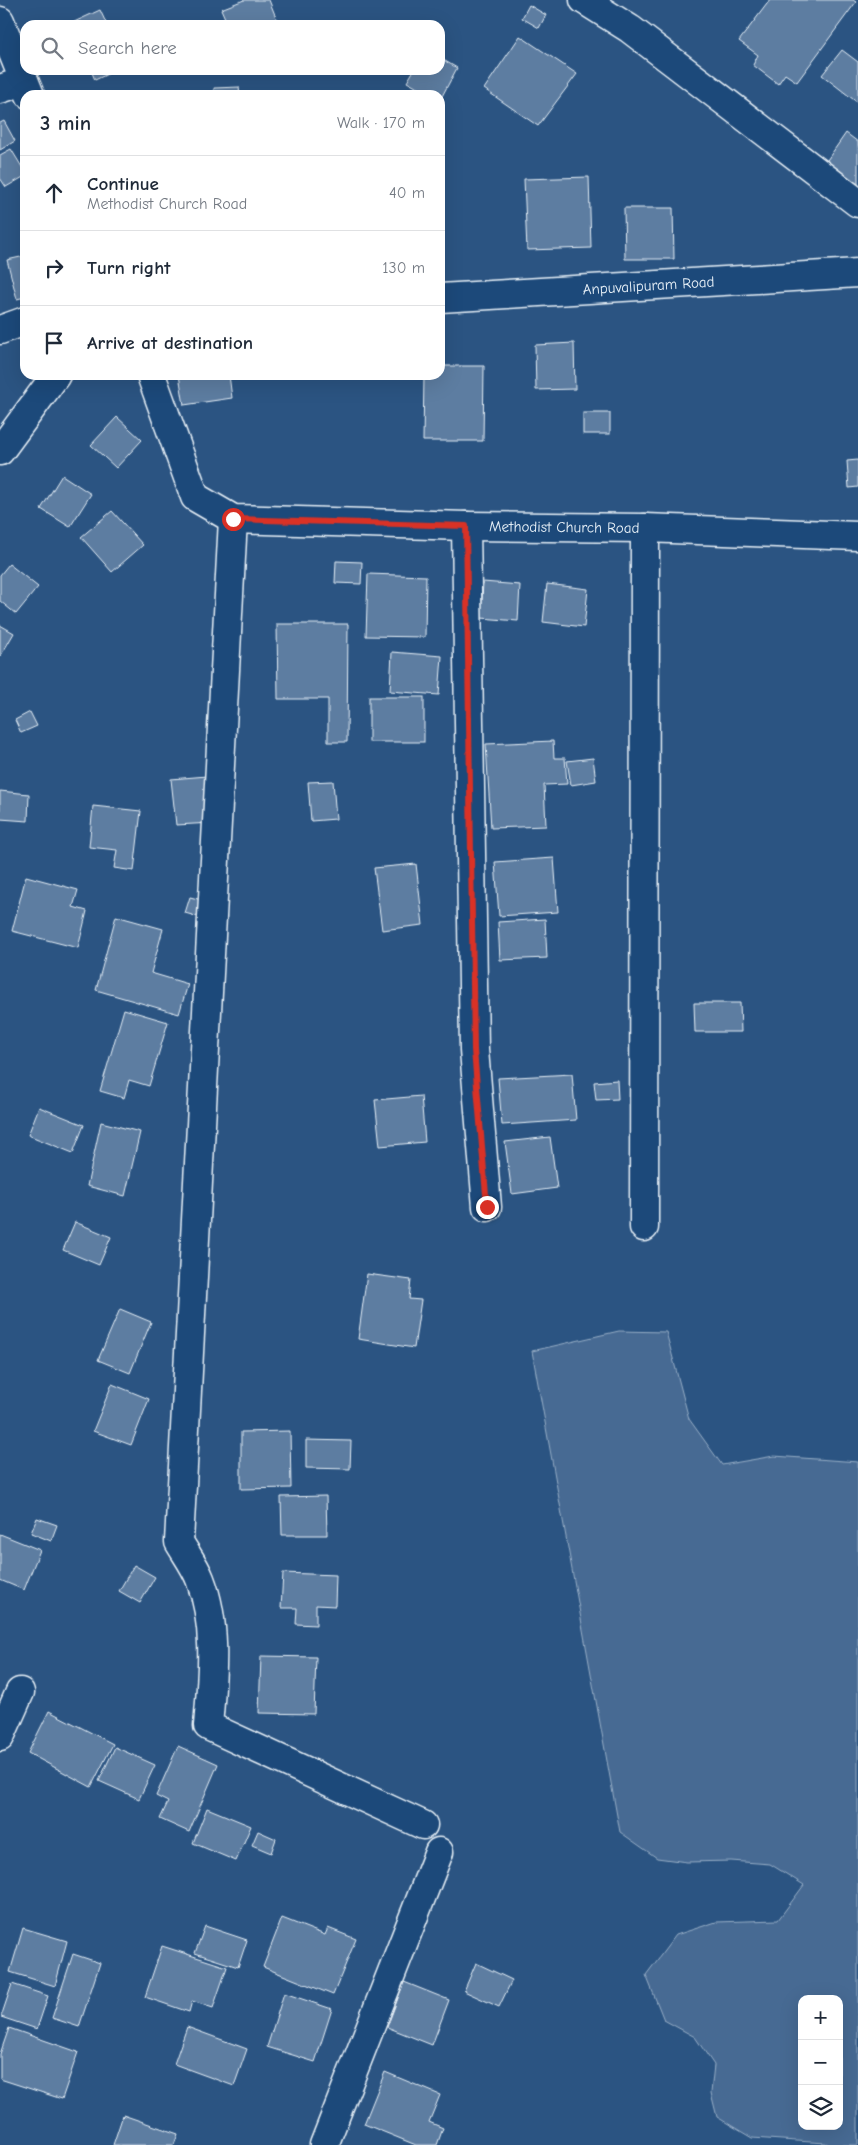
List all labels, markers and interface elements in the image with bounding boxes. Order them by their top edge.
search box [20,20,445,75]
icon: search [38,34,66,62]
text: Search here [78,37,177,59]
text: 3 min [40,111,91,135]
text: Walk · 170 m [337,114,425,132]
text: Continue [87,173,159,195]
icon: ahead [40,179,68,207]
text: 40 m [389,184,425,202]
text: Methodist Church Road [87,195,247,213]
icon: right [40,254,68,282]
text: Turn right [87,257,171,279]
text: 130 m [382,259,425,277]
street label: Anpuvalipuram Road [582,273,715,298]
icon: arrive [40,329,68,357]
text: Arrive at destination [87,332,253,354]
route start [222,508,245,531]
street label: Methodist Church Road [489,517,640,537]
route end [476,1196,499,1219]
map controls [798,1995,843,2130]
button: + [798,1995,843,2040]
button: − [798,2040,843,2085]
button: layers [798,2085,843,2130]

